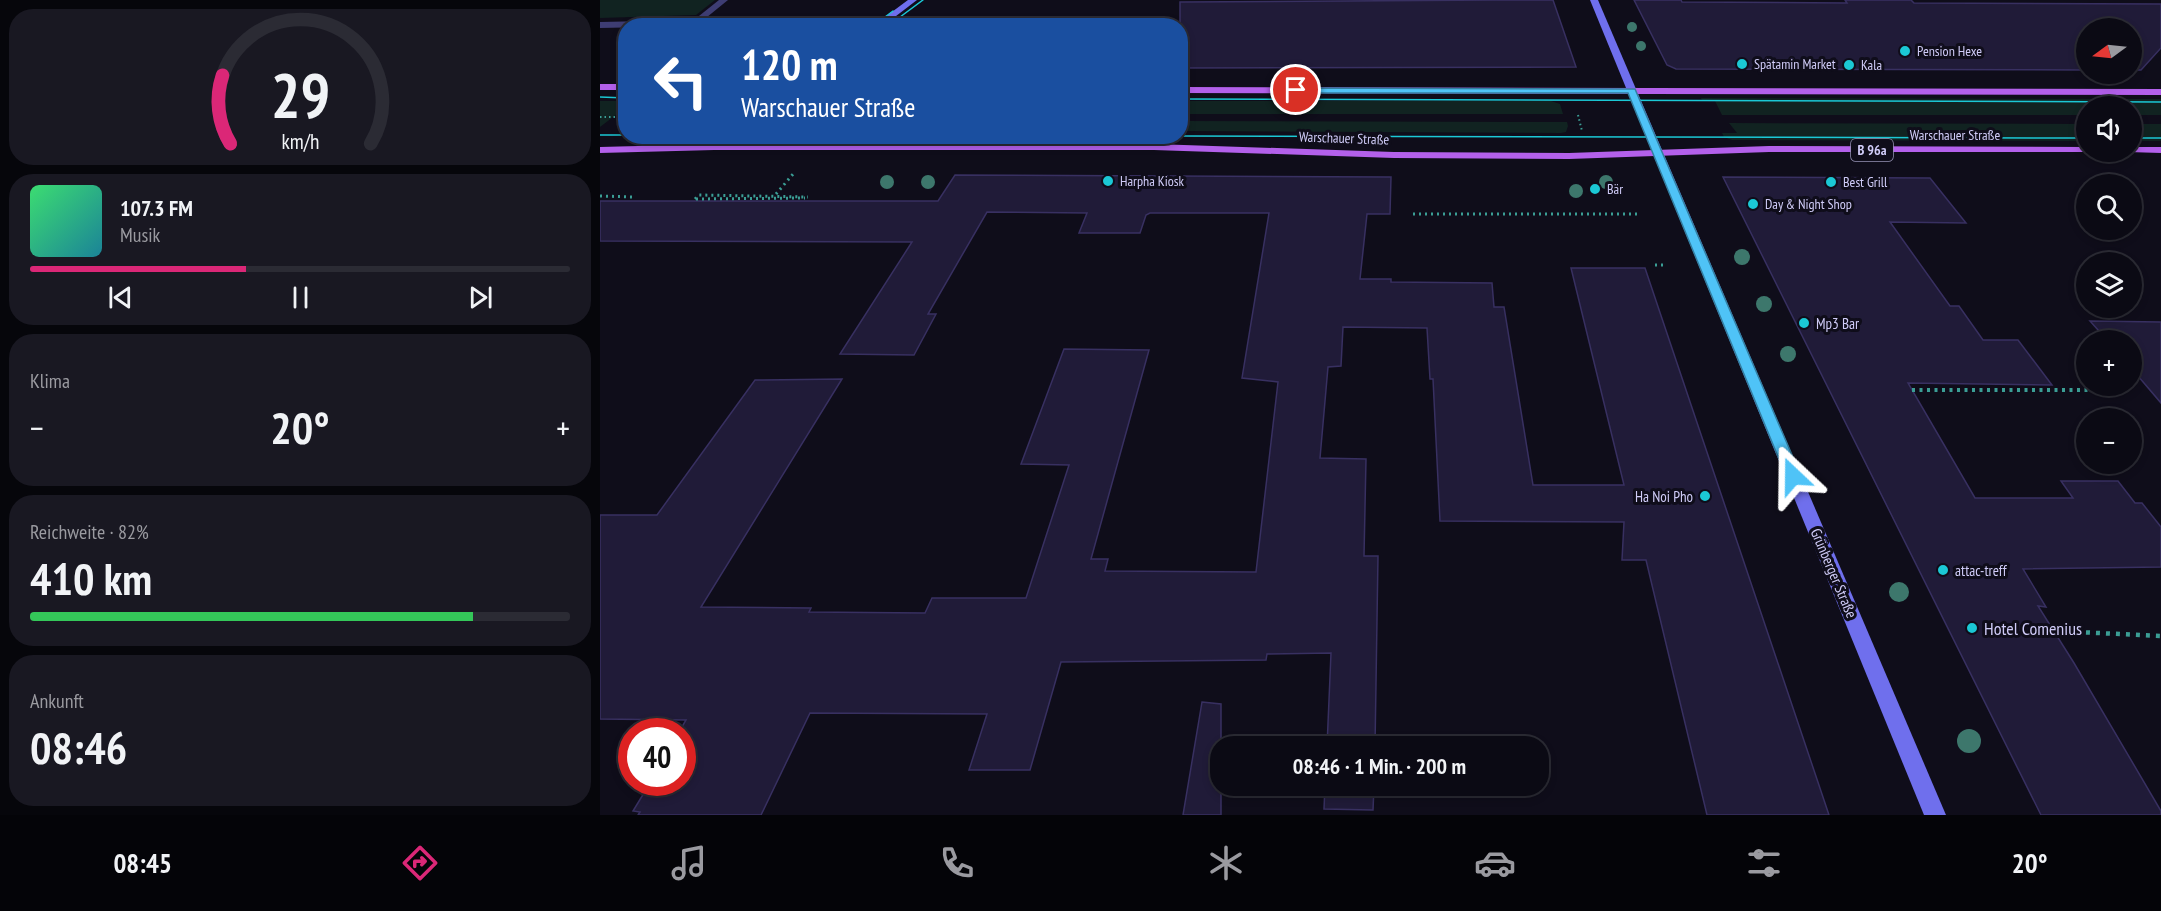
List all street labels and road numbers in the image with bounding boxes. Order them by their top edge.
street label: Warschauer Straße [1910,126,2000,144]
street label: Warschauer Straße [1299,127,1390,149]
road number: B 96a [1851,139,1893,161]
street label: Grünberger Straße [1807,525,1861,621]

